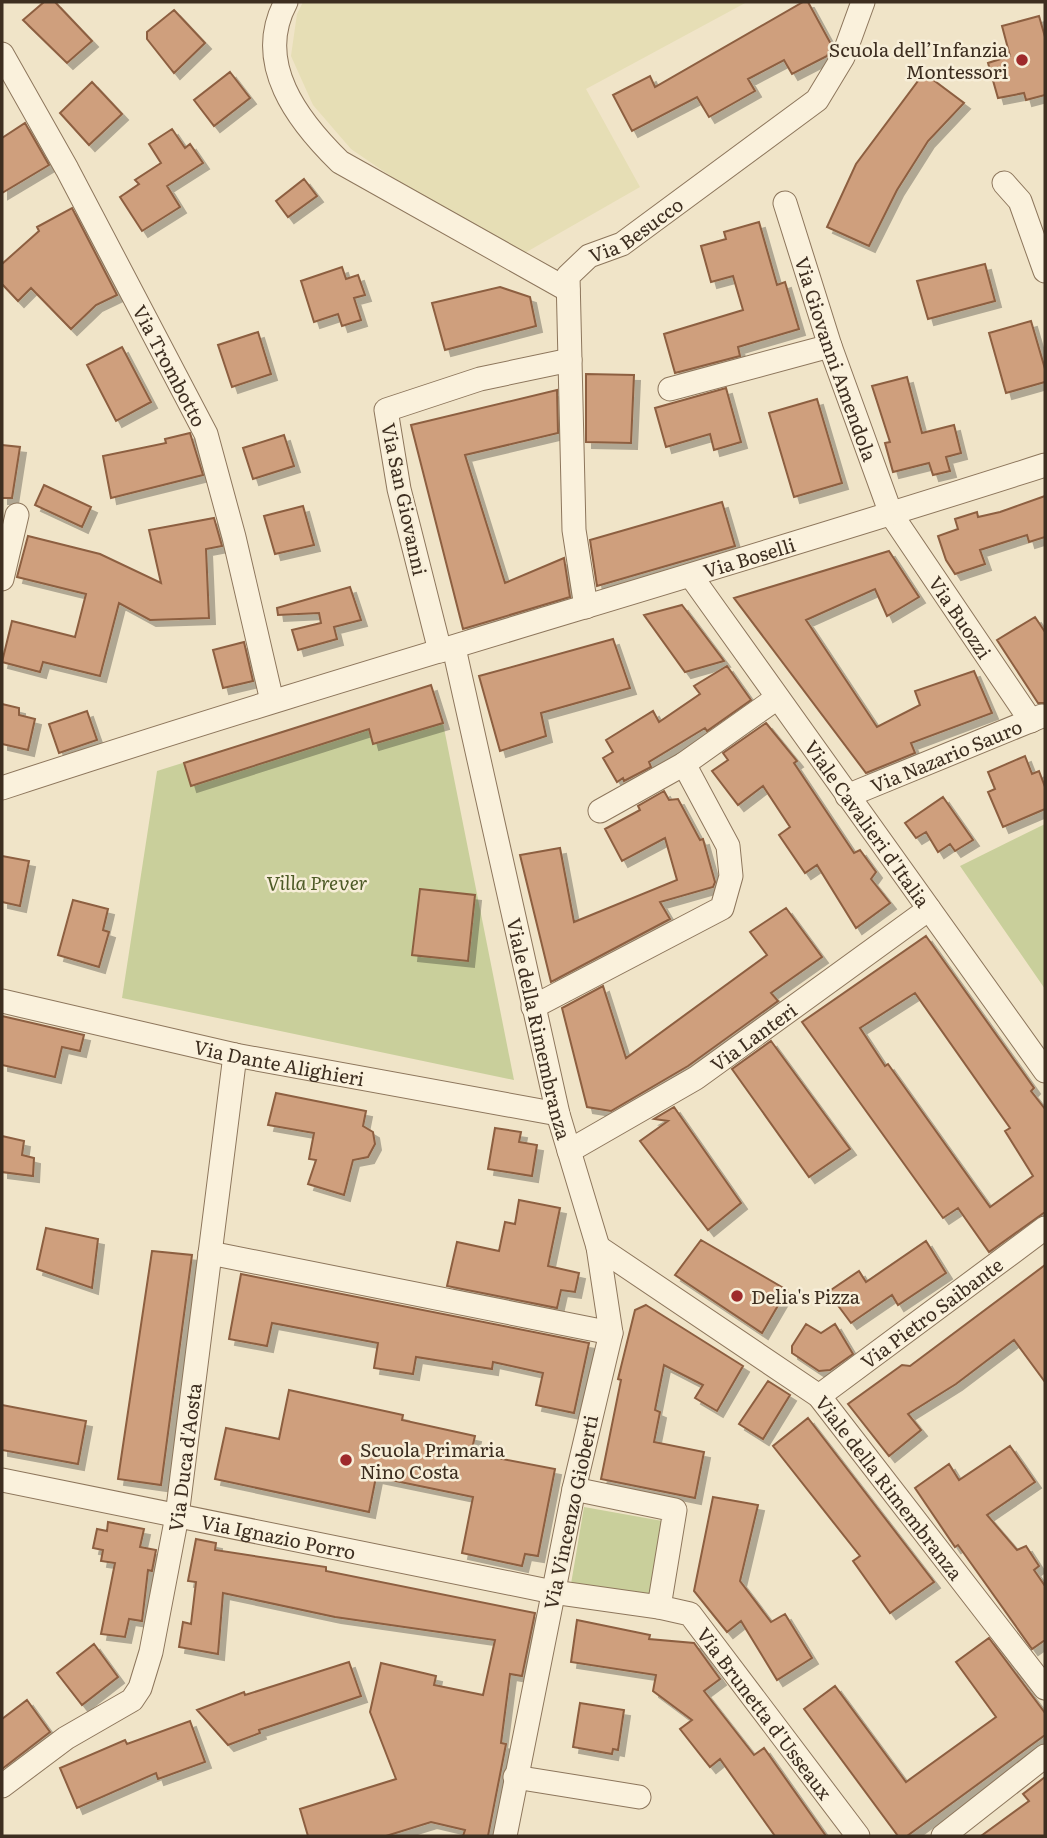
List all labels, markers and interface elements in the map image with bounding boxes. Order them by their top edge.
place label: Scuola dell’Infanzia Montessori [829,35,1009,85]
marker: Scuola dell’Infanzia Montessori [1014,52,1030,68]
street label: Via Besucco [585,190,688,269]
street label: Via Giovanni Amendola [789,253,885,466]
street label: Via Trombotto [127,300,214,431]
street label: Via San Giovanni [375,420,435,578]
street label: Via Boselli [700,530,799,584]
street label: Via Buozzi [923,570,999,664]
street label: Via Nazario Sauro [866,712,1026,799]
street label: Viale Cavalieri d'Italia [798,734,938,913]
park label: Villa Prever [266,868,368,896]
street label: Viale della Rimembranza [501,915,579,1143]
street label: Via Lanteri [704,996,802,1078]
street label: Via Dante Alighieri [191,1032,367,1092]
street label: Via Pietro Saibante [854,1250,1008,1375]
place label: Delia's Pizza [751,1282,861,1310]
marker: Delia's Pizza [729,1288,745,1304]
street label: Via Duca d'Aosta [160,1380,208,1534]
street label: Viale della Rimembranza [809,1389,971,1586]
street label: Via Vincenzo Gioberti [536,1412,604,1612]
place label: Scuola Primaria Nino Costa [360,1435,506,1485]
marker: Scuola Primaria Nino Costa [338,1452,354,1468]
street label: Via Ignazio Porro [199,1507,358,1566]
street label: Via Brunetta d'Usseaux [691,1621,839,1805]

